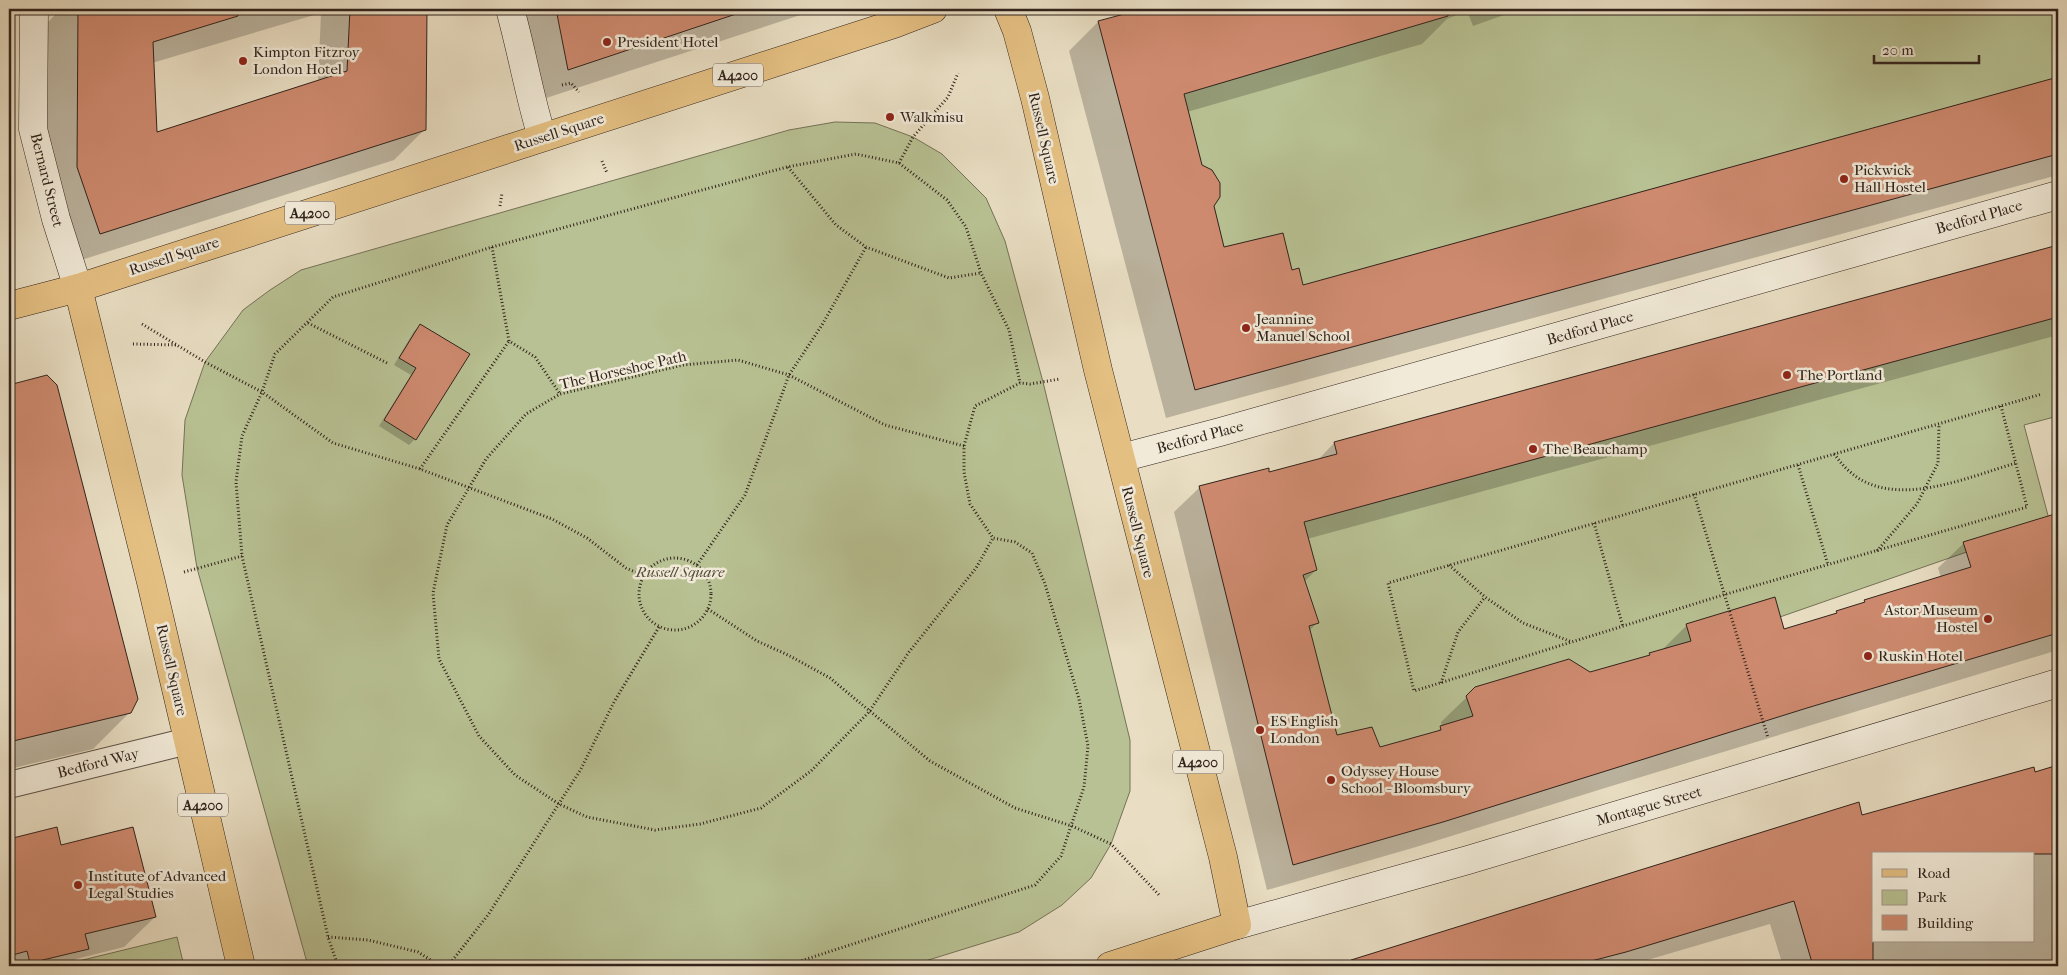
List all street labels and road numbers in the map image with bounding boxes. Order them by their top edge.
road number: A4200 [713,64,763,86]
street label: Russell Square [1025,90,1063,186]
street label: Russell Square [512,109,607,155]
street label: Bernard Street [27,131,68,230]
street label: Bedford Place [1934,196,2025,238]
road number: A4200 [285,202,335,224]
street label: Russell Square [127,233,222,279]
street label: Bedford Place [1545,307,1636,349]
street label: The Horseshoe Path [558,347,689,393]
street label: Bedford Place [1155,417,1246,457]
street label: Russell Square [1118,484,1158,580]
street label: Russell Square [153,622,191,718]
street label: Bedford Way [55,744,142,782]
road number: A4200 [1173,750,1223,774]
street label: Montague Street [1594,782,1704,830]
road number: A4200 [178,794,228,816]

